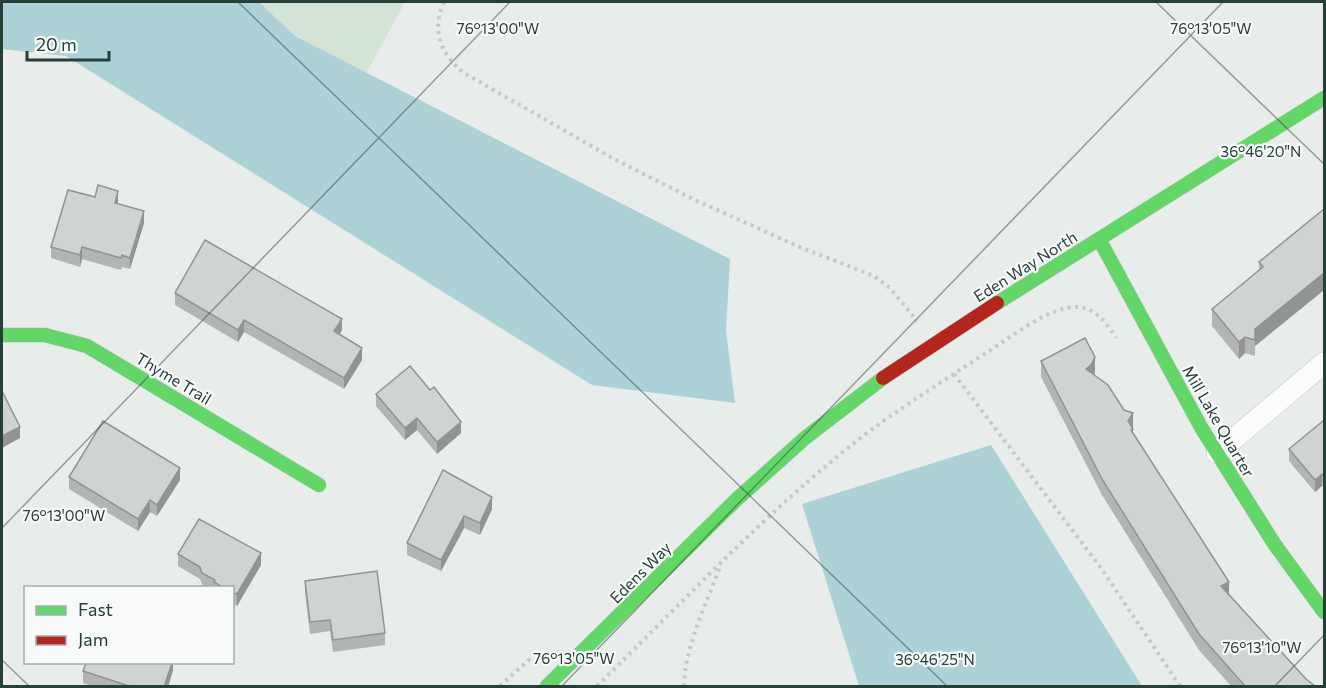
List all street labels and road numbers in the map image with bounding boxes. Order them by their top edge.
street label: Eden Way North [970,227,1080,305]
street label: Thyme Trail [133,348,215,408]
street label: Mill Lake Quarter [1179,362,1259,481]
street label: Edens Way [605,537,675,607]

